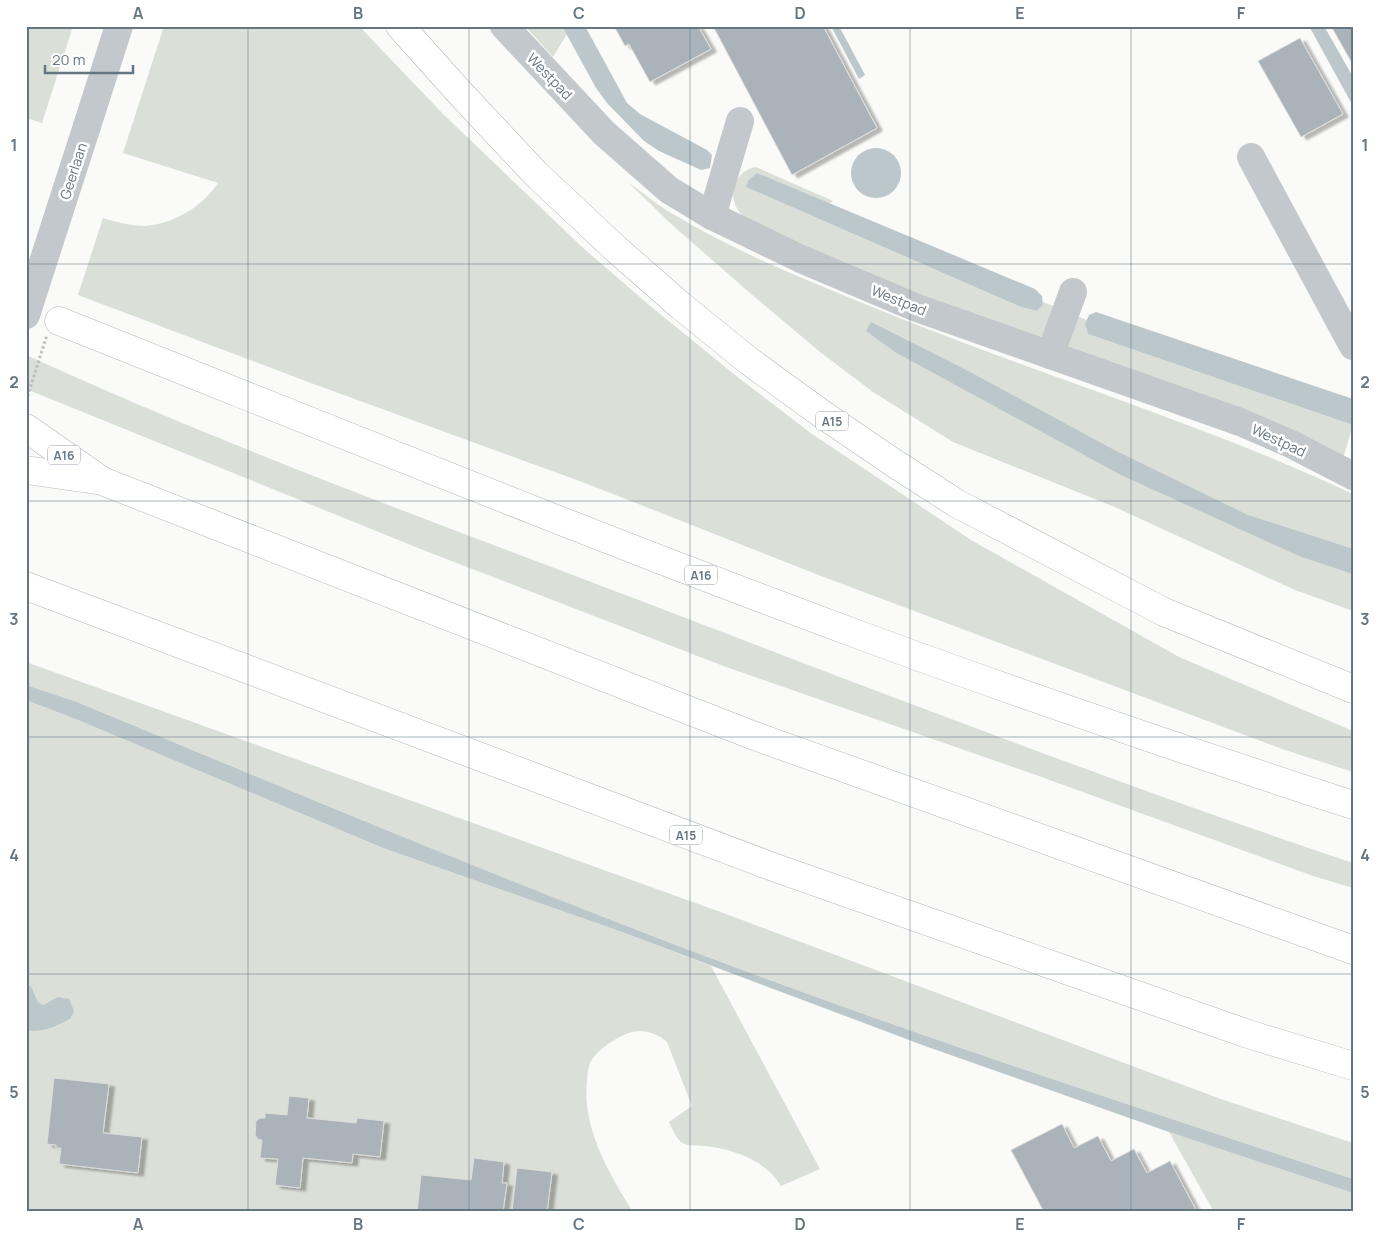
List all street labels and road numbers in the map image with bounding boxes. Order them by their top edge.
street label: Westpad [523,49,577,103]
street label: Geerlaan [55,140,91,202]
street label: Westpad [869,280,929,320]
road number: A15 [816,412,848,431]
street label: Westpad [1249,419,1309,461]
road number: A16 [48,446,80,464]
road number: A16 [685,566,717,584]
road number: A15 [670,826,702,844]

